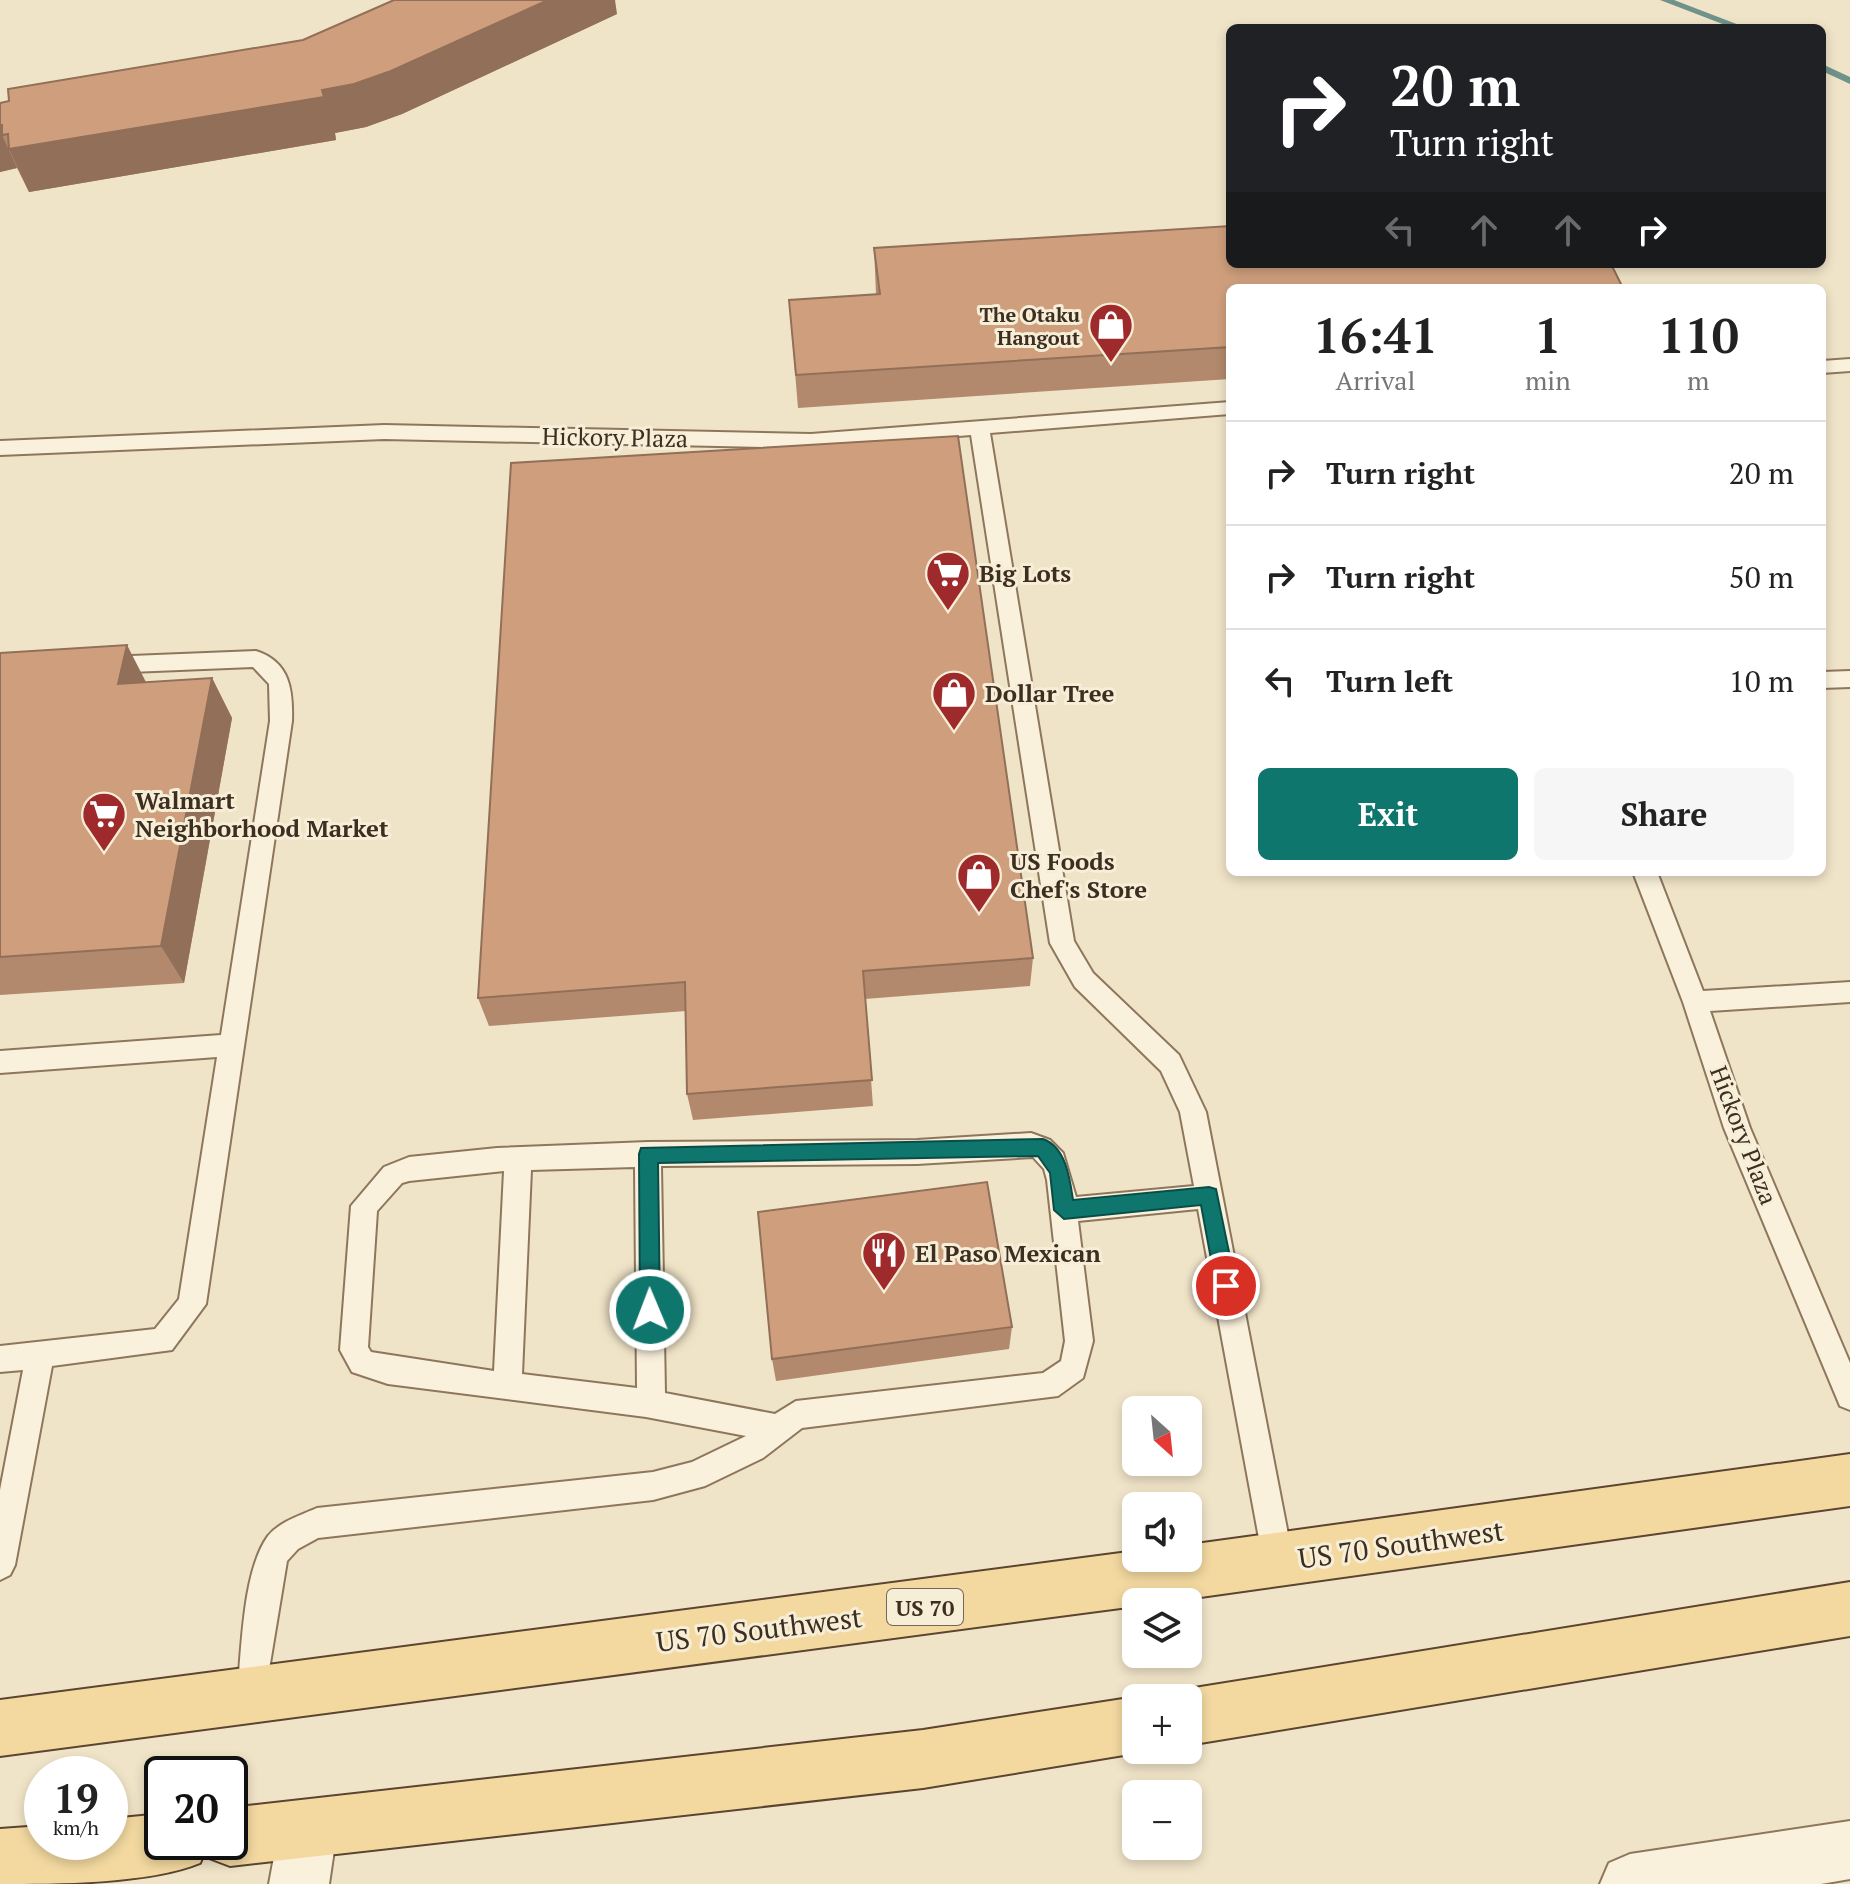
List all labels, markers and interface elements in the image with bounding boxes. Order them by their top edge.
text: 20 m [1390,48,1520,122]
icon: right [1258,56,1362,160]
text: Turn right [1390,119,1554,166]
icon: left [1378,208,1422,252]
icon: ahead [1462,208,1506,252]
icon: ahead [1546,208,1590,252]
icon: right [1630,208,1674,252]
place label: The Otaku Hangout [979,301,1081,351]
shop icon: The Otaku Hangout [1087,301,1135,364]
text: 16:41 [1313,303,1438,367]
text: 1 [1534,303,1561,367]
text: 110 [1658,303,1739,367]
text: Arrival [1336,363,1415,397]
text: min [1525,363,1571,397]
text: m [1687,363,1710,397]
street label: Hickory Plaza [542,420,688,454]
icon: right [1258,451,1302,495]
text: Turn right [1326,453,1475,493]
text: 20 m [1729,453,1794,493]
supermarket icon: Big Lots [924,549,972,612]
icon: right [1258,555,1302,599]
place label: Big Lots [979,557,1071,589]
text: Turn right [1326,557,1475,597]
text: 50 m [1729,557,1794,597]
icon: left [1258,659,1302,703]
text: Turn left [1326,661,1453,701]
text: 10 m [1729,661,1794,701]
shop icon: Dollar Tree [930,669,978,732]
place label: Dollar Tree [985,677,1115,709]
button: Exit [1258,768,1518,860]
button: Share [1534,768,1794,860]
place label: Walmart Neighborhood Market [135,784,389,844]
supermarket icon: Walmart Neighborhood Market [80,790,128,853]
place label: US Foods Chef's Store [1010,845,1147,905]
shop icon: US Foods Chef's Store [955,851,1003,914]
street label: Hickory Plaza [1703,1061,1785,1209]
restaurant icon: El Paso Mexican [860,1229,908,1292]
place label: El Paso Mexican [915,1237,1101,1269]
pin [1192,1252,1260,1320]
icon: arrive [1204,1264,1248,1308]
position arrow [608,1268,692,1352]
north arrow [1122,1396,1202,1476]
map controls [1122,1396,1202,1860]
button: sound [1122,1492,1202,1572]
street label: US 70 Southwest [1296,1511,1507,1577]
button: layers [1122,1588,1202,1668]
road number: US 70 [887,1589,963,1625]
street label: US 70 Southwest [654,1598,865,1660]
button: + [1122,1684,1202,1764]
speed limit sign: 20 [144,1756,248,1860]
text: 19 [53,1771,99,1824]
button: − [1122,1780,1202,1860]
text: km/h [53,1814,99,1841]

